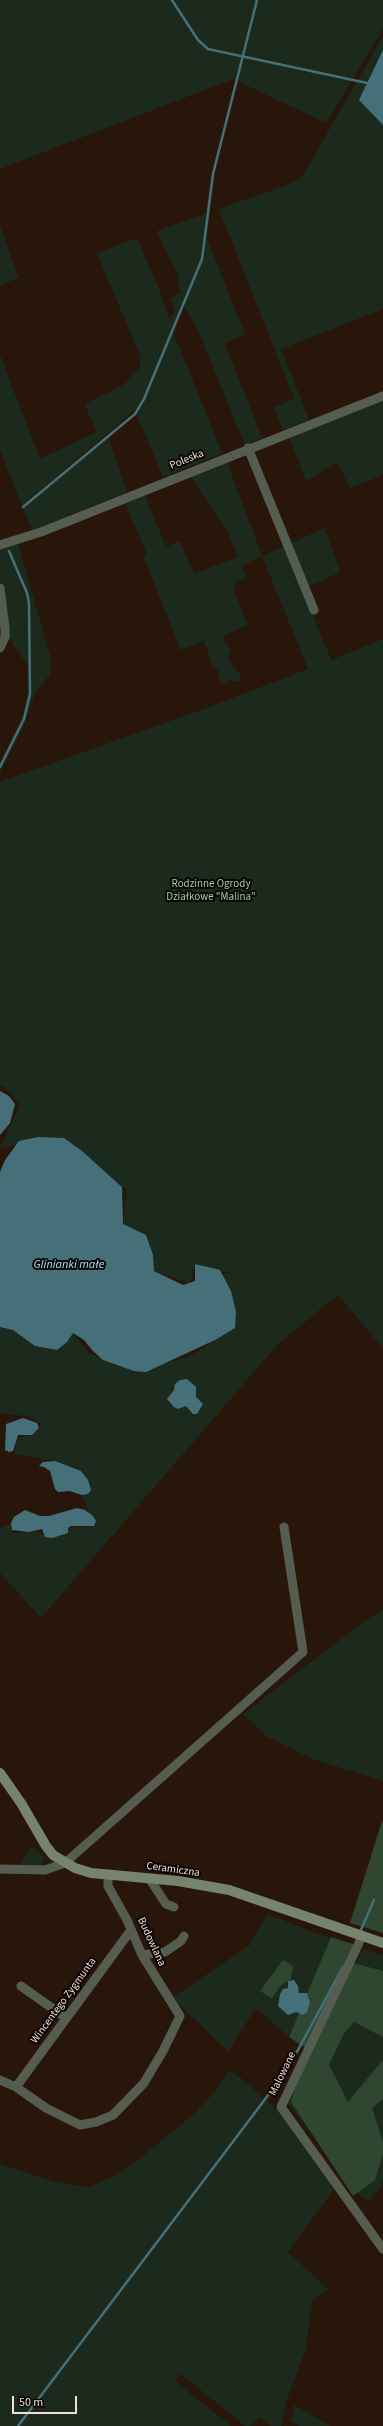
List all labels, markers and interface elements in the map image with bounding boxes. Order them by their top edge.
street label: Poleska [168,447,206,473]
park label: Rodzinne Ogrody Działkowe "Malina" [166,878,256,904]
water label: Glinianki małe [34,1258,104,1272]
street label: Ceramiczna [145,1860,201,1880]
street label: Budowlana [134,1916,168,1968]
street label: Wincentego Zygmunta [28,1956,100,2046]
street label: Malowane [267,2050,299,2098]
scale bar [14,2388,79,2414]
text: 50 m [19,2394,43,2411]

